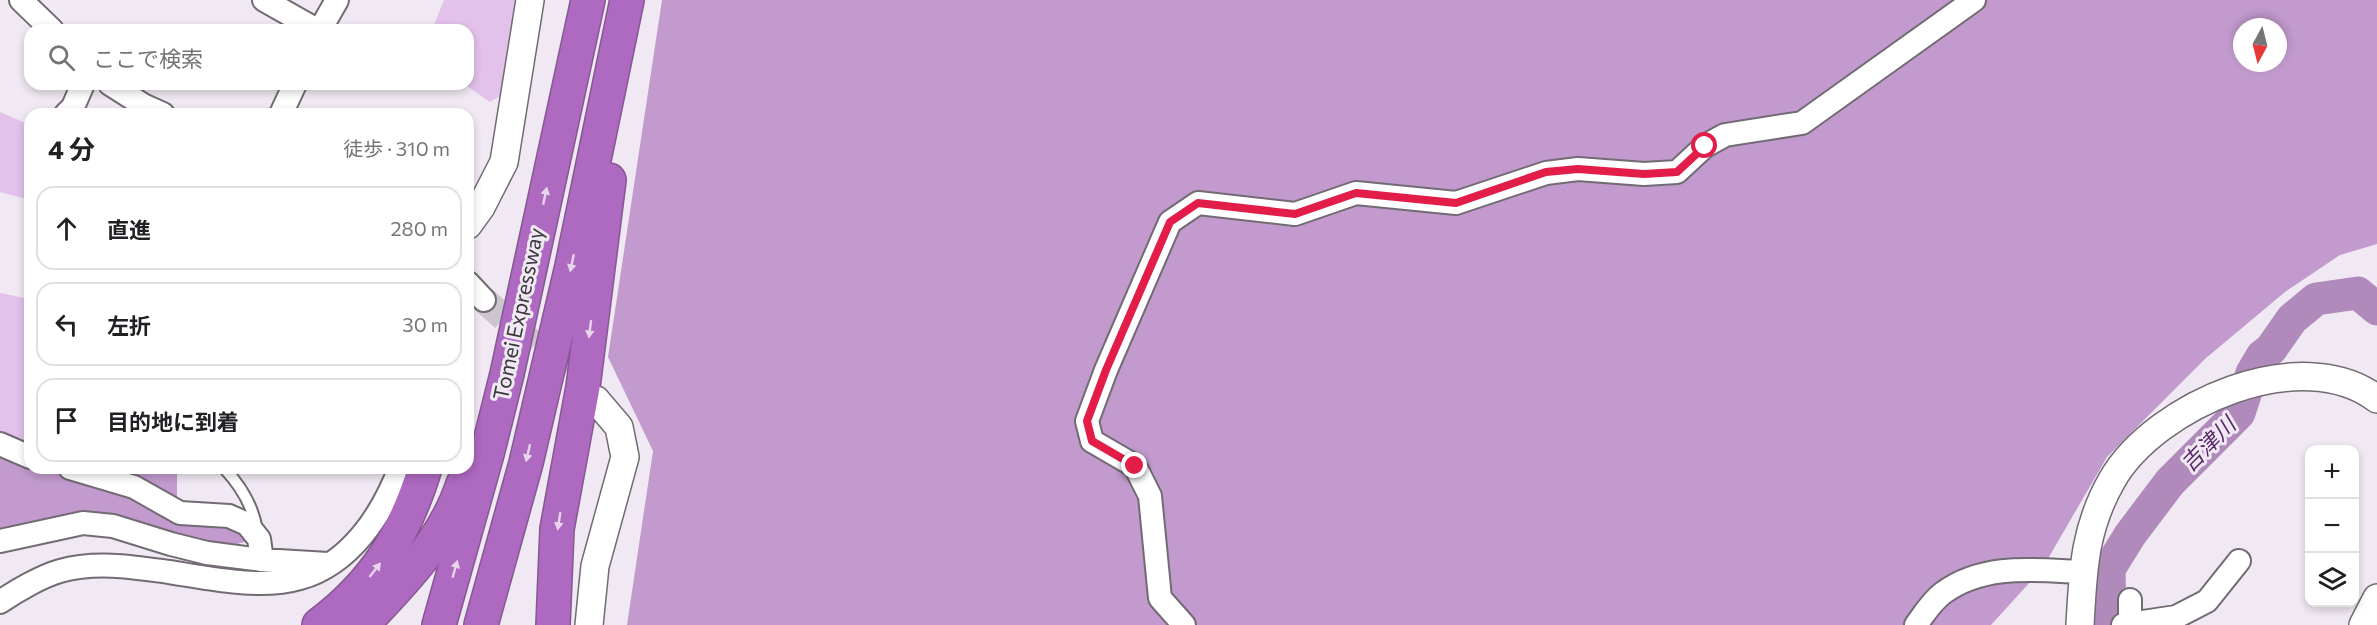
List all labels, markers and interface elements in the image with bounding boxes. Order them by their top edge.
north arrow [2233,18,2287,72]
search box [24,24,474,90]
icon: search [45,41,78,74]
text: ここで検索 [93,45,203,72]
route start [1691,132,1717,158]
text: 4 分 [48,133,95,164]
text: 徒歩 · 310 m [343,136,450,160]
one-way arrow [541,186,550,205]
icon: ahead [50,212,83,245]
text: 直進 [107,216,151,243]
text: 280 m [390,216,448,240]
street label: Tomei Expressway [487,225,548,402]
one-way arrow [567,254,576,273]
icon: left [50,308,83,341]
text: 左折 [107,312,151,339]
text: 30 m [402,312,448,336]
one-way arrow [586,319,595,338]
icon: arrive [50,404,83,437]
text: 目的地に到着 [107,408,239,435]
water label: 吉津川 [2175,409,2242,477]
one-way arrow [523,444,533,462]
map controls [2305,445,2359,607]
button: + [2305,445,2359,499]
route end [1121,452,1147,478]
button: − [2305,499,2359,553]
one-way arrow [554,512,563,531]
button: layers [2305,553,2359,607]
one-way arrow [451,560,460,578]
one-way arrow [369,562,381,577]

